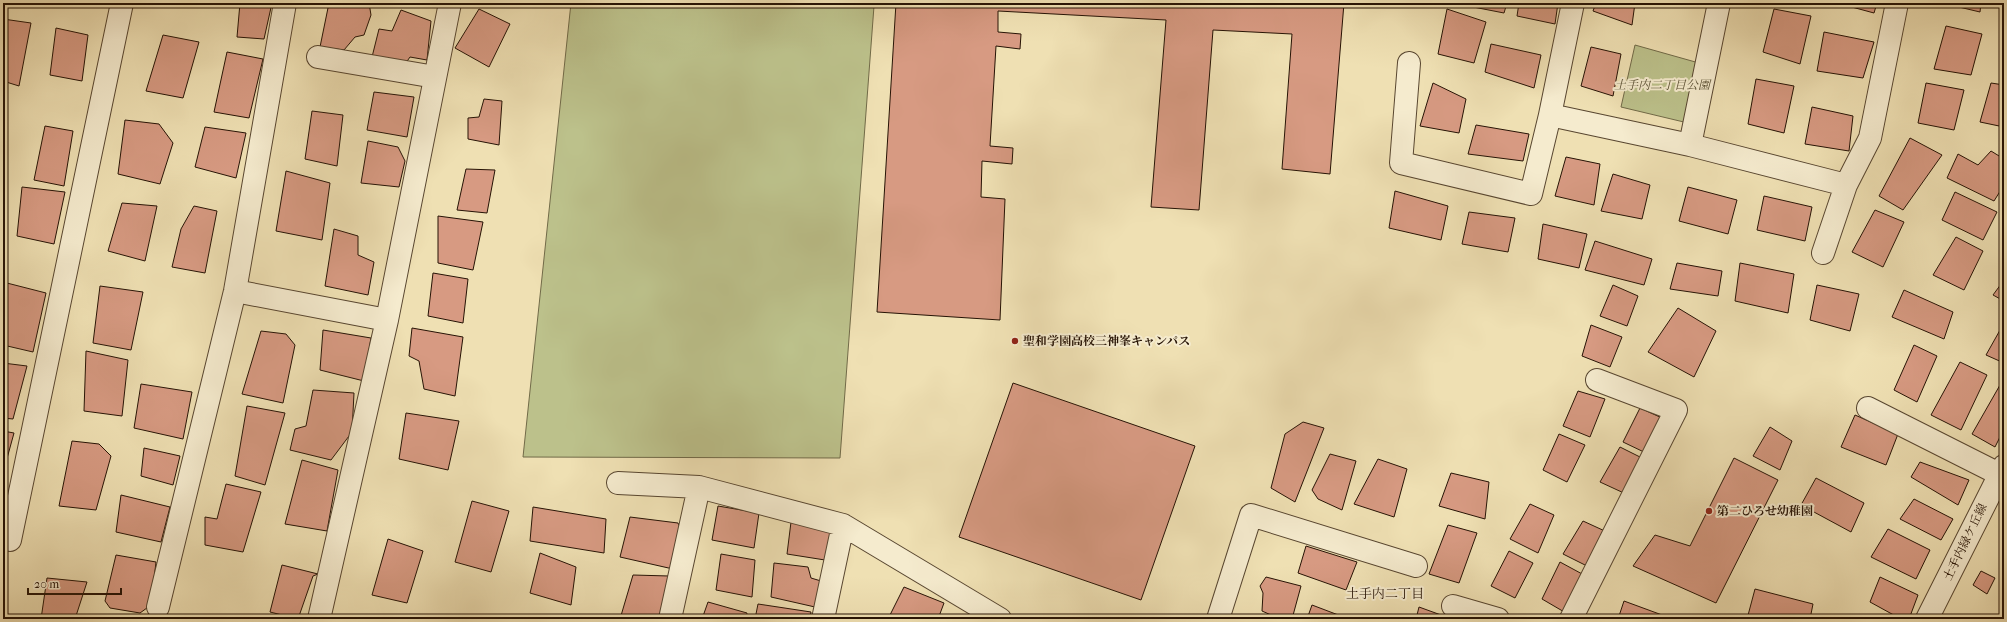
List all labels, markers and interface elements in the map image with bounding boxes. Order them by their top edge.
park label: 土手内二丁目公園 [1614,78,1712,92]
place label: 聖和学園高校三神峯キャンパス [1023,334,1190,348]
marker: 聖和学園高校三神峯キャンパス [1010,336,1020,346]
street label: 土手内緑ケ丘線 [1940,501,1990,583]
place label: 第二ひろせ幼稚園 [1717,504,1813,518]
marker: 第二ひろせ幼稚園 [1704,506,1714,516]
scale bar [28,570,121,596]
text: 20 m [34,577,59,591]
district label: 土手内二丁目 [1346,586,1424,601]

